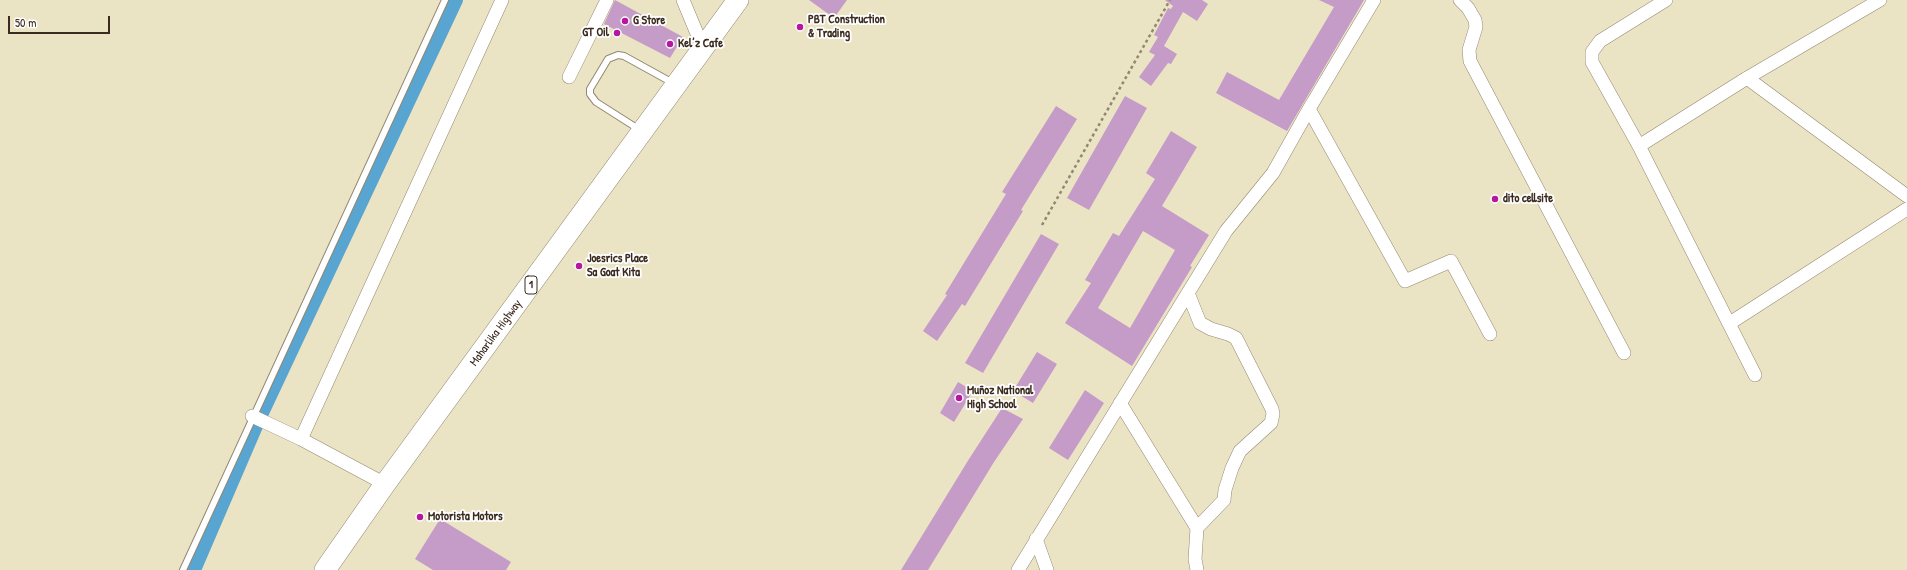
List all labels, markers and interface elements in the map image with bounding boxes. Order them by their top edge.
scale bar [10,8,112,34]
place label: PBT Construction & Trading [808,13,885,41]
text: 50 m [15,14,36,31]
place label: G Store [633,14,665,28]
marker: G Store [620,16,630,26]
marker: PBT Construction & Trading [795,22,805,32]
place label: GT Oil [582,26,609,40]
marker: GT Oil [612,28,622,38]
place label: Kel’z Cafe [678,37,723,51]
marker: Kel’z Cafe [665,39,675,49]
place label: dito cellsite [1503,192,1553,206]
marker: dito cellsite [1490,194,1500,204]
place label: Joesrics Place Sa Goat Kita [587,252,648,280]
marker: Joesrics Place Sa Goat Kita [574,261,584,271]
road number: 1 [525,276,537,294]
street label: Maharlika Highway [467,297,525,369]
place label: Muñoz National High School [967,384,1033,412]
marker: Muñoz National High School [954,393,964,403]
place label: Motorista Motors [428,510,503,524]
marker: Motorista Motors [415,512,425,522]

